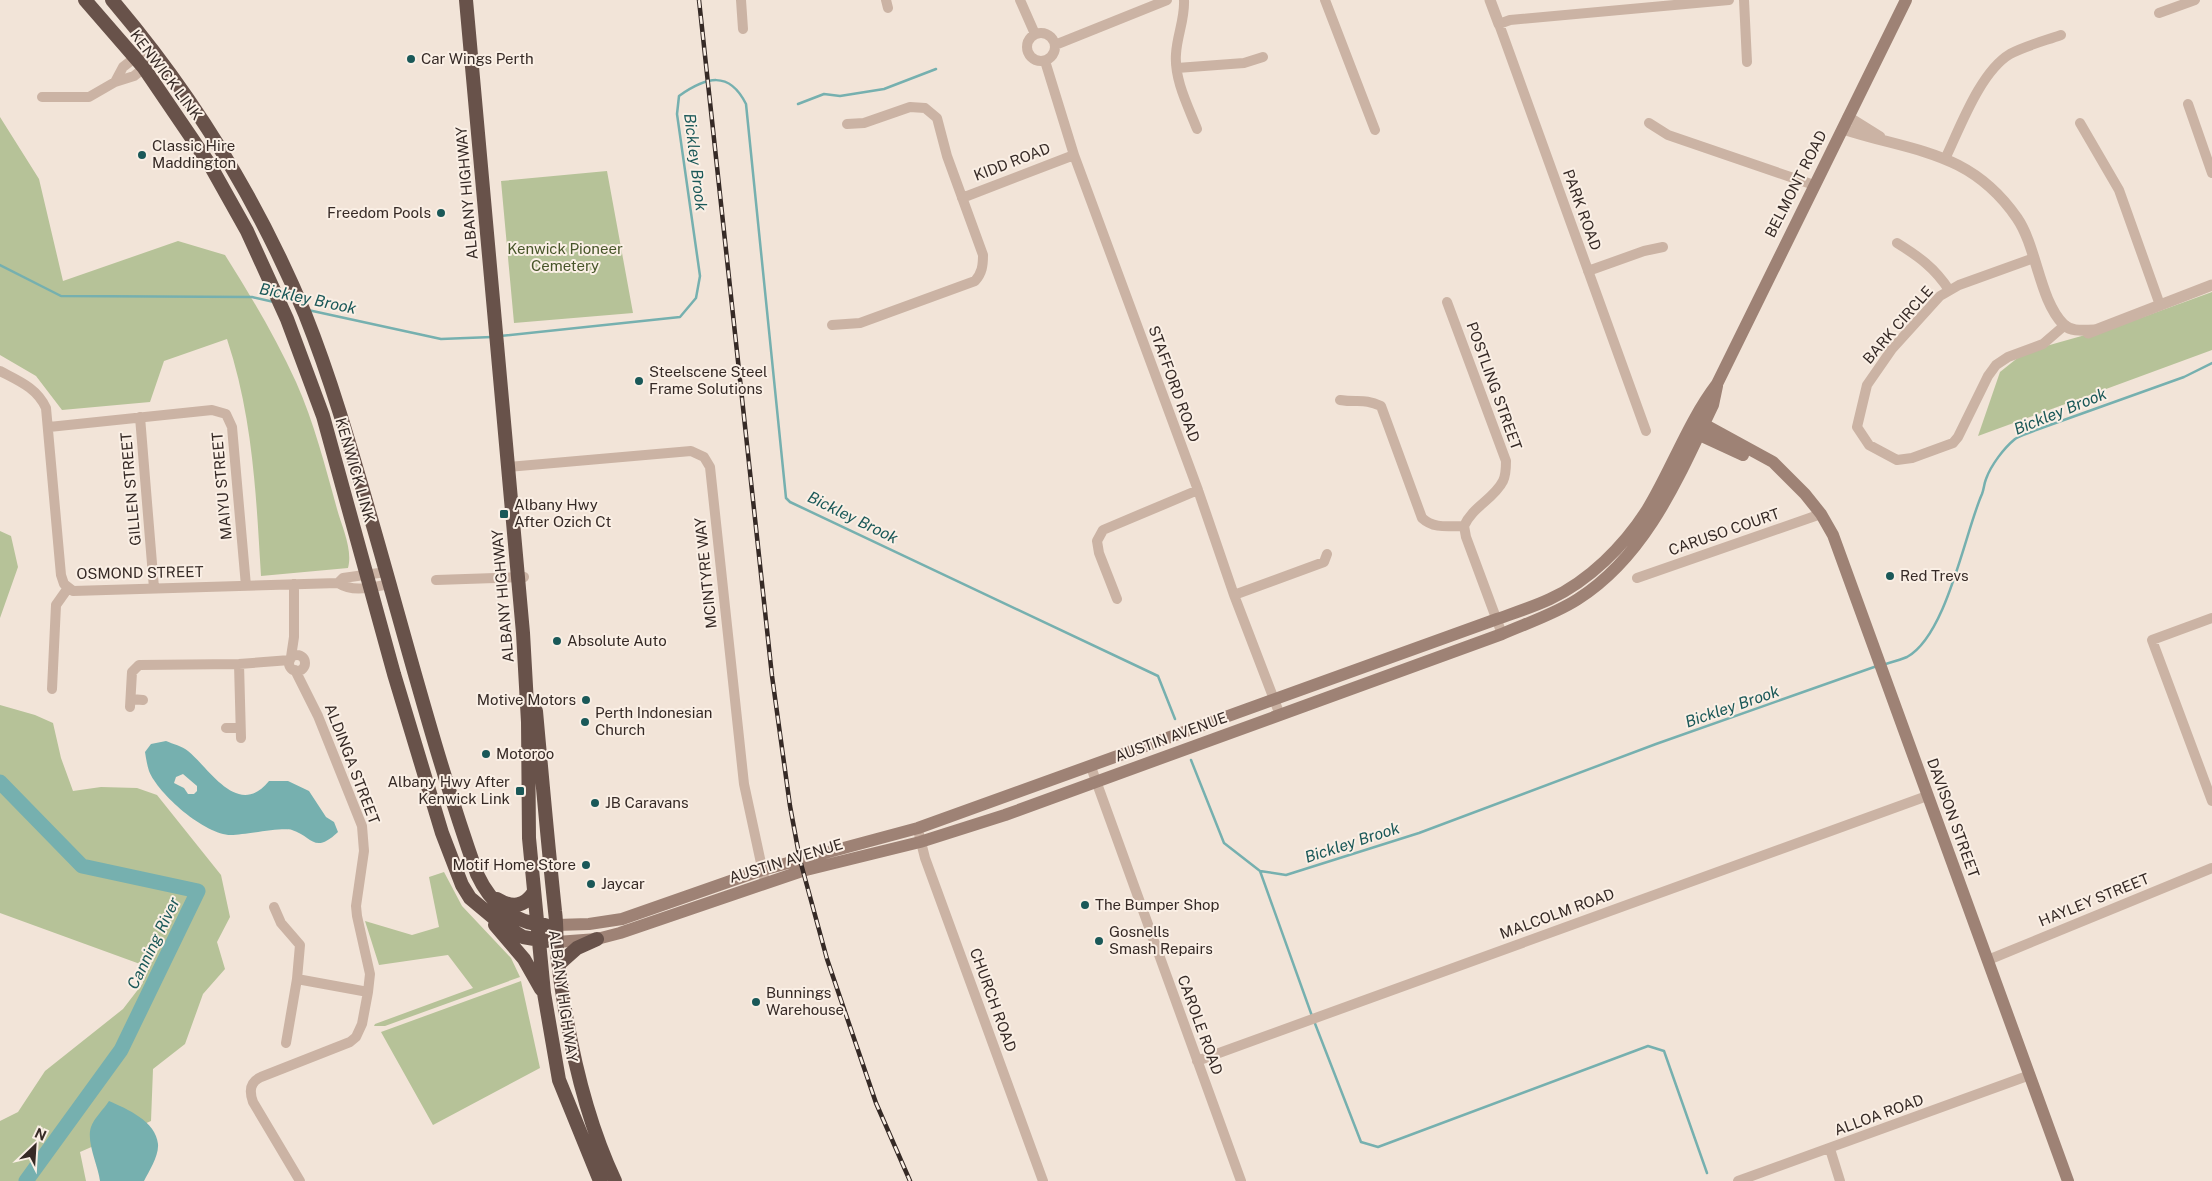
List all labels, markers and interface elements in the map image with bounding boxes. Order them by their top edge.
street label: KENWICK LINK [127,26,206,123]
place label: Car Wings Perth [421,50,534,67]
marker: Car Wings Perth [405,53,417,65]
water label: Bickley Brook [680,112,711,212]
street label: ALBANY HIGHWAY [452,126,481,260]
street label: BELMONT ROAD [1761,127,1830,240]
place label: Classic Hire Maddington [152,137,236,171]
street label: KIDD ROAD [971,139,1052,184]
marker: Classic Hire Maddington [136,149,148,161]
street label: PARK ROAD [1560,167,1605,253]
place label: Freedom Pools [327,204,431,221]
marker: Freedom Pools [435,207,447,219]
park label: Kenwick Pioneer Cemetery [507,240,623,274]
water label: Bickley Brook [258,279,358,318]
street label: BARK CIRCLE [1859,282,1936,367]
street label: POSTLING STREET [1463,320,1526,452]
street label: STAFFORD ROAD [1146,323,1203,444]
place label: Steelscene Steel Frame Solutions [649,363,768,397]
marker: Steelscene Steel Frame Solutions [633,375,645,387]
water label: Bickley Brook [2011,384,2110,439]
street label: KENWICK LINK [332,416,379,524]
street label: MAIYU STREET [208,431,235,541]
street label: GILLEN STREET [117,432,144,546]
water label: Bickley Brook [804,487,901,548]
place label: Albany Hwy After Ozich Ct [514,496,612,530]
street label: CARUSO COURT [1666,505,1782,558]
marker: Albany Hwy After Ozich Ct [498,508,510,520]
street label: MCINTYRE WAY [691,517,720,630]
street label: ALBANY HIGHWAY [488,529,517,663]
street label: OSMOND STREET [76,563,204,582]
place label: Red Trevs [1900,567,1969,584]
marker: Red Trevs [1884,570,1896,582]
place label: Absolute Auto [567,632,667,649]
marker: Absolute Auto [551,635,563,647]
water label: Bickley Brook [1683,681,1782,731]
place label: Motive Motors [477,691,576,708]
marker: Motive Motors [580,694,592,706]
street label: ALDINGA STREET [322,701,383,826]
place label: Perth Indonesian Church [595,704,712,738]
street label: AUSTIN AVENUE [1112,708,1229,765]
marker: Perth Indonesian Church [579,716,591,728]
place label: Motoroo [496,745,554,762]
marker: Motoroo [480,748,492,760]
street label: DAVISON STREET [1924,756,1983,880]
place label: Albany Hwy After Kenwick Link [387,773,510,807]
marker: Albany Hwy After Kenwick Link [514,785,526,797]
place label: JB Caravans [605,794,689,811]
marker: JB Caravans [589,797,601,809]
water label: Bickley Brook [1302,818,1402,867]
street label: AUSTIN AVENUE [727,835,845,886]
place label: Motif Home Store [453,856,576,873]
marker: Motif Home Store [580,859,592,871]
street label: HAYLEY STREET [2036,870,2152,929]
place label: Jaycar [601,875,645,892]
marker: Jaycar [585,878,597,890]
street label: MALCOLM ROAD [1497,885,1616,942]
water label: Canning River [123,893,184,992]
place label: The Bumper Shop [1095,896,1220,913]
marker: The Bumper Shop [1079,899,1091,911]
place label: Gosnells Smash Repairs [1109,923,1213,957]
street label: ALBANY HIGHWAY [546,929,581,1063]
marker: Gosnells Smash Repairs [1093,935,1105,947]
street label: CHURCH ROAD [967,946,1020,1054]
street label: CAROLE ROAD [1175,973,1226,1077]
place label: Bunnings Warehouse [766,984,844,1018]
marker: Bunnings Warehouse [750,996,762,1008]
street label: ALLOA ROAD [1832,1090,1926,1139]
north arrow [10,1121,60,1171]
text: N [32,1125,49,1144]

